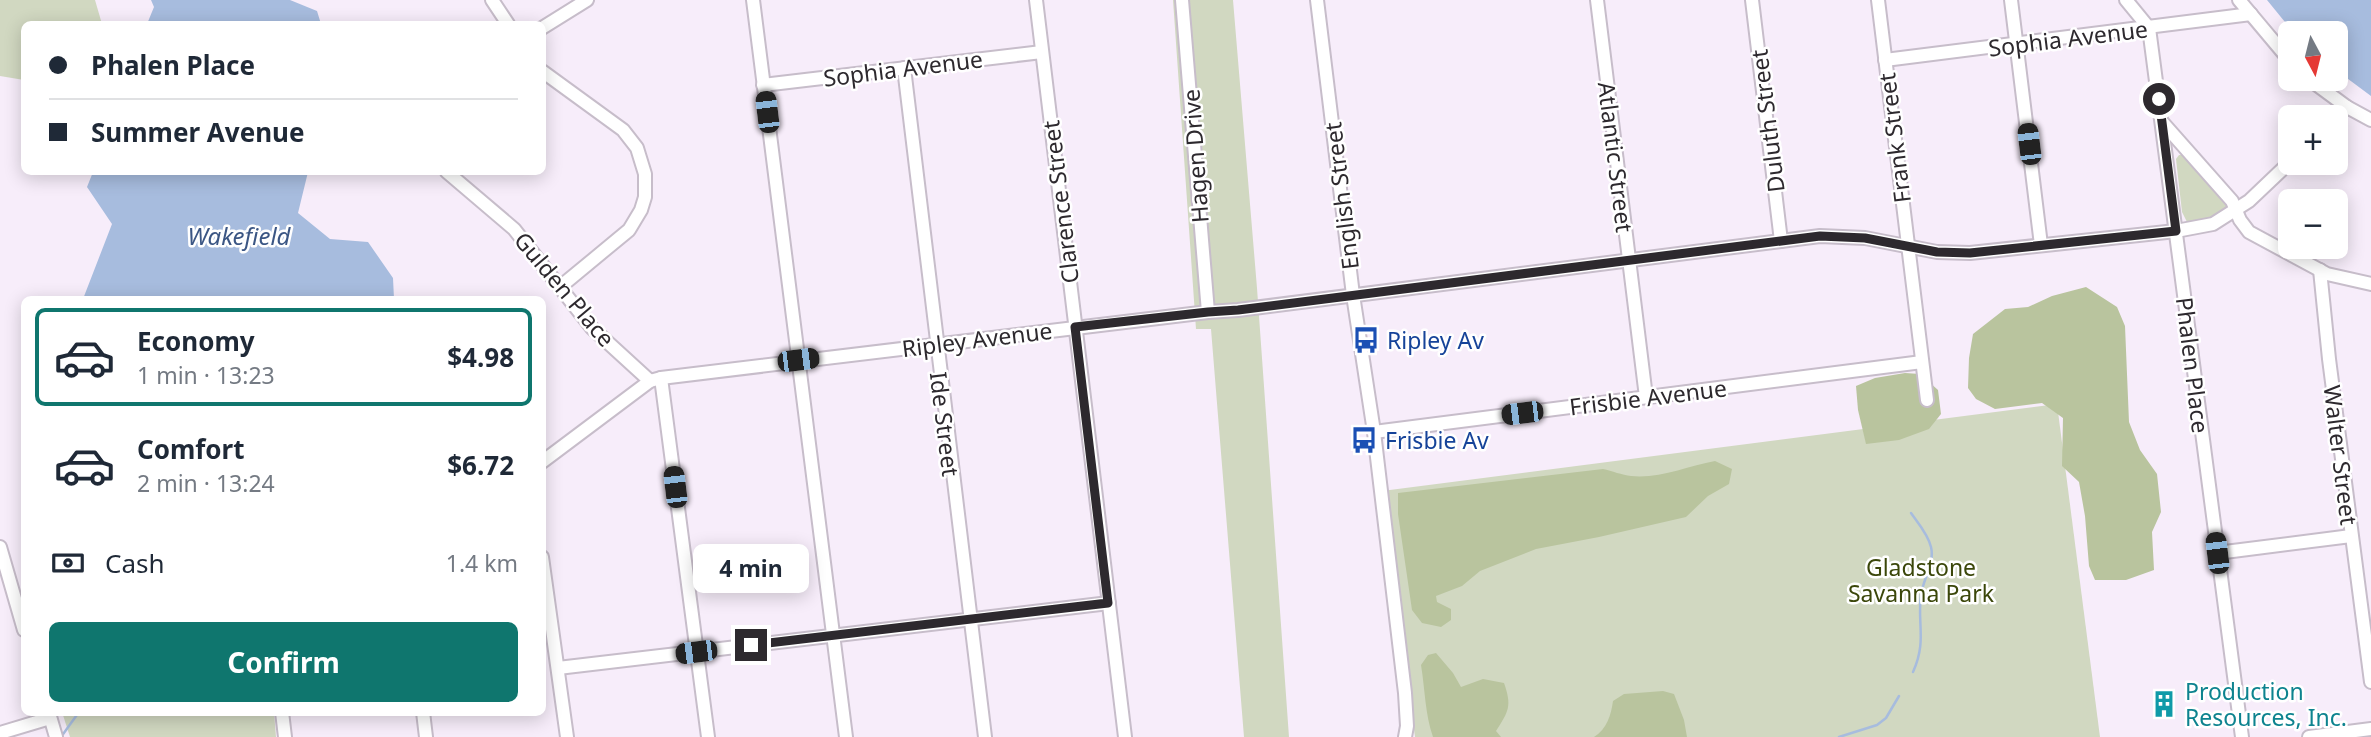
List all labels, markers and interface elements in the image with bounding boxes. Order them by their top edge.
street label: Sophia Avenue [1986,12,2150,64]
north arrow [2278,21,2348,91]
map controls [2278,21,2348,259]
street label: Sophia Avenue [821,42,985,94]
text: Phalen Place [91,47,255,83]
street label: Duluth Street [1742,48,1792,194]
street label: Frank Street [1870,71,1918,205]
street label: Atlantic Street [1591,80,1641,234]
route start [2143,83,2175,115]
street label: Hagen Drive [1174,88,1216,224]
car [755,90,780,134]
button: + [2278,105,2348,175]
text: Summer Avenue [91,114,305,150]
street label: Clarence Street [1034,119,1086,285]
street label: English Street [1316,120,1366,272]
car [2017,122,2042,166]
button: − [2278,189,2348,259]
water label: Wakefield [188,219,292,252]
street label: Gulden Place [507,225,623,353]
street label: Phalen Place [2169,295,2217,435]
street label: Ripley Avenue [900,314,1054,364]
text: Economy [137,323,255,359]
place label: Ripley Av [1387,324,1484,356]
bus stop icon: Ripley Av [1351,325,1381,355]
icon: car [53,326,116,389]
text: $4.98 [447,339,514,375]
car [776,347,821,373]
text: 1 min · 13:23 [137,359,275,391]
street label: Ide Street [923,370,967,478]
street label: Frisbie Avenue [1568,371,1728,423]
street label: Walter Street [2317,383,2365,527]
car [1500,400,1545,426]
place label: Frisbie Av [1385,424,1489,456]
bus stop icon: Frisbie Av [1349,425,1379,455]
text: Comfort [137,431,245,467]
icon: car [53,434,116,497]
text: $6.72 [447,447,514,483]
car [663,465,688,509]
text: 2 min · 13:24 [137,467,275,499]
car [2205,531,2230,575]
icon: cash [49,544,87,582]
callout: 4 min [693,544,809,592]
text: Cash [105,545,165,581]
text: 1.4 km [446,547,518,579]
park label: Gladstone Savanna Park [1848,551,1995,609]
text: 4 min [719,552,783,584]
button: Confirm [49,622,518,702]
route end [735,629,767,661]
car [674,639,719,665]
place label: Production Resources, Inc. [2185,675,2347,733]
building icon: Production Resources, Inc. [2149,689,2179,719]

